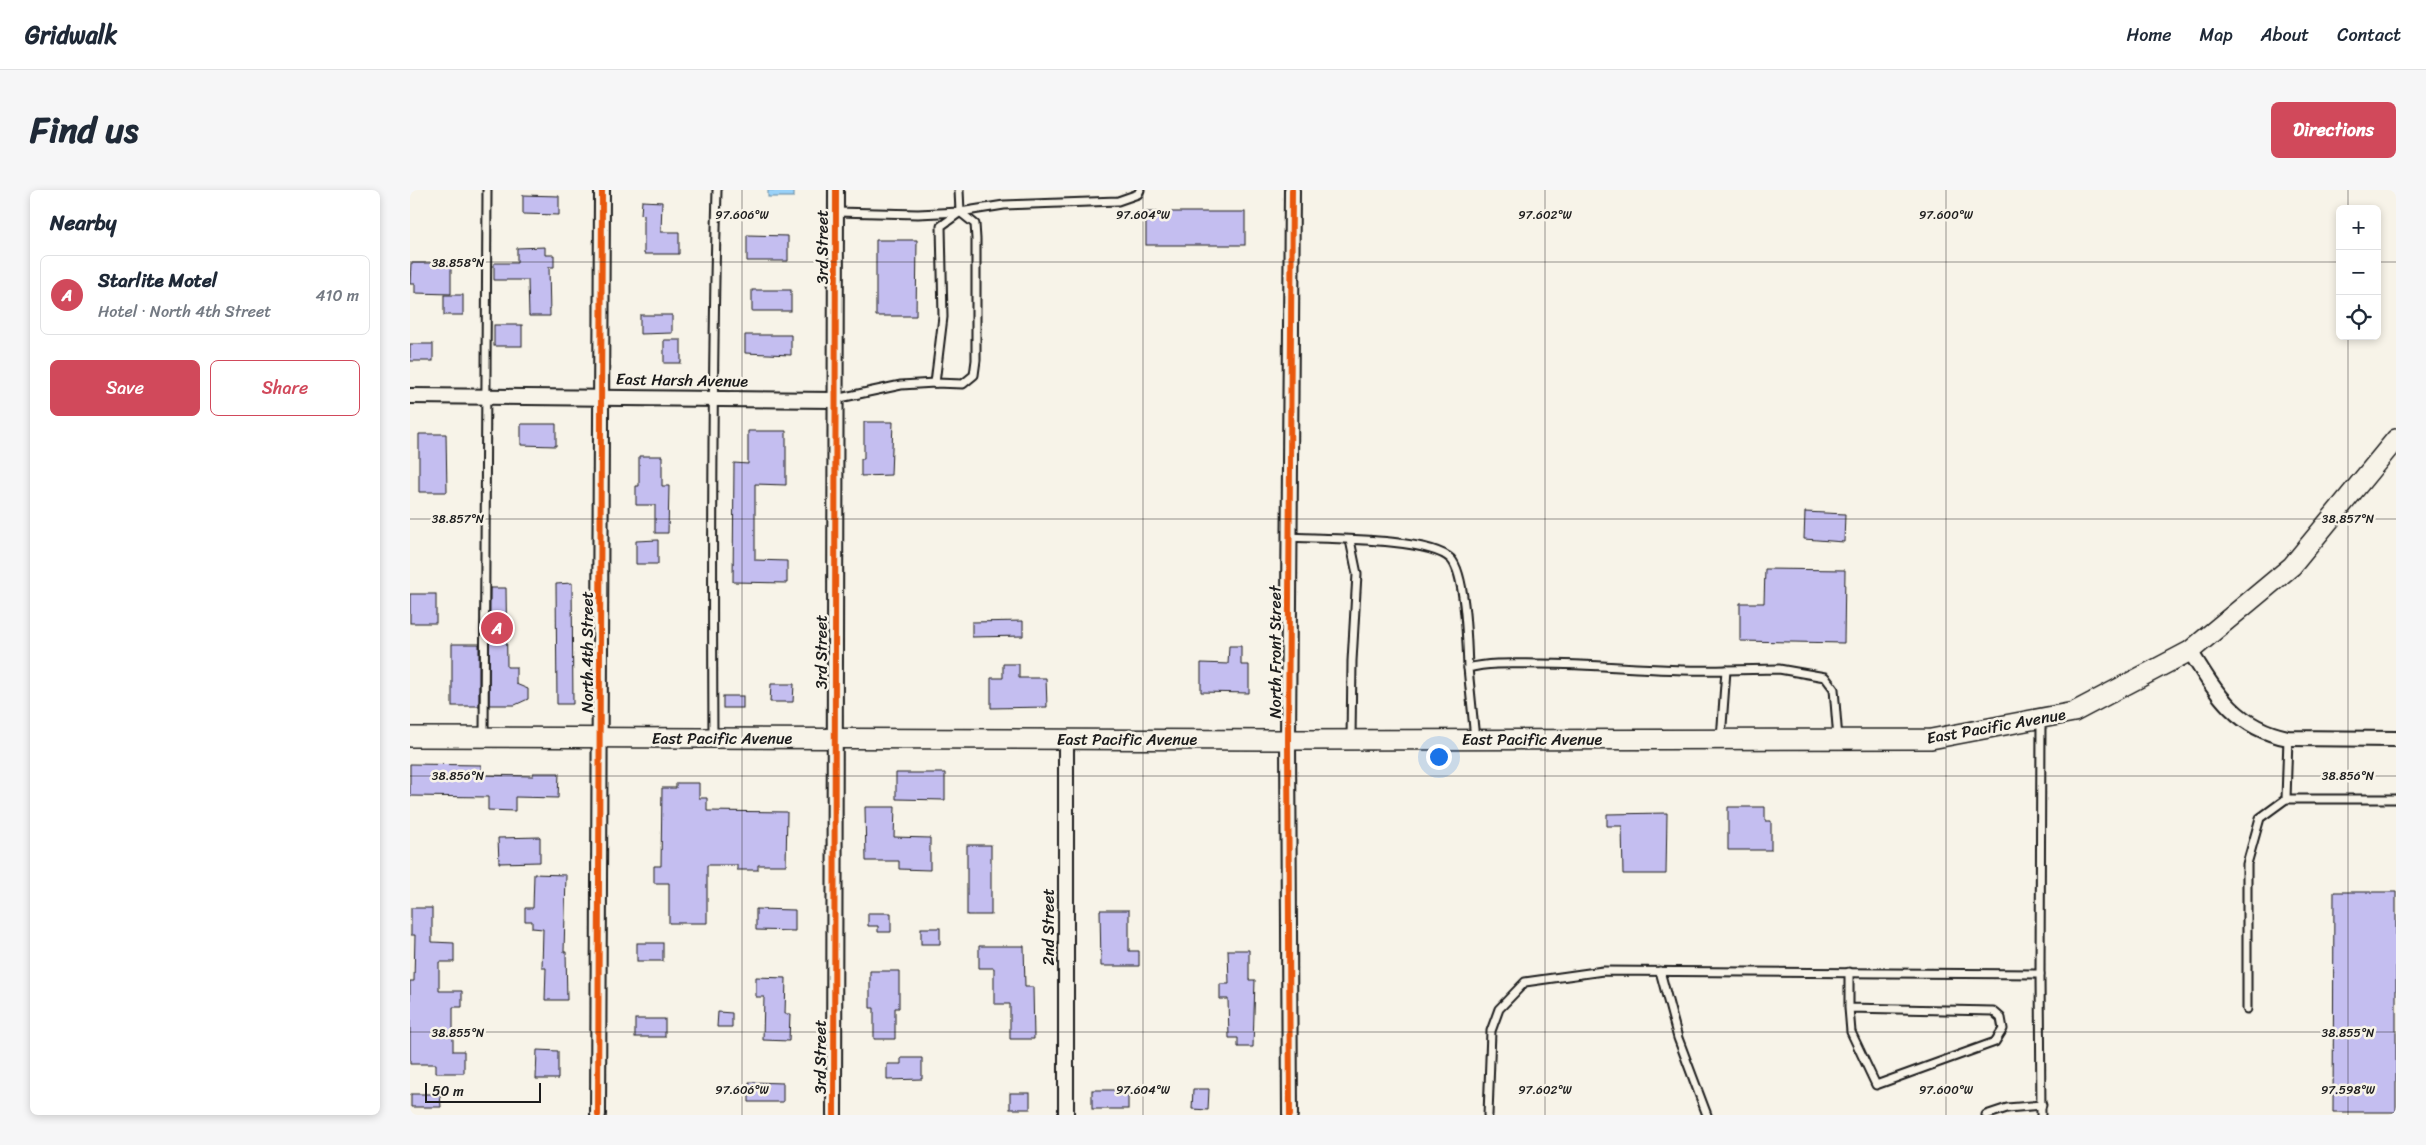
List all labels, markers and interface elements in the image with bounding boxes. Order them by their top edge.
text: Gridwalk [25,14,117,56]
text: Home [2127,19,2172,51]
text: Map [2200,19,2233,51]
text: About [2261,19,2309,51]
text: Contact [2337,19,2401,51]
text: Find us [30,99,138,161]
button: Directions [2271,102,2396,158]
text: Nearby [50,204,116,242]
text: 97.606°W [715,204,769,226]
text: 97.604°W [1116,204,1171,226]
text: 97.602°W [1518,204,1573,226]
text: 97.600°W [1919,204,1974,226]
map controls [2336,205,2381,340]
button: + [2336,205,2381,250]
street label: 3rd Street [808,210,837,284]
button: − [2336,250,2381,295]
text: 38.858°N [432,252,485,274]
text: Starlite Motel [98,264,217,297]
text: A [62,281,72,310]
text: 410 m [316,281,359,310]
button: locate [2336,295,2381,340]
text: Hotel · North 4th Street [98,297,271,326]
button: Save [50,360,200,416]
button: Share [210,360,360,416]
street label: East Harsh Avenue [616,364,749,396]
text: 38.857°N [432,508,485,530]
text: 38.857°N [2322,508,2375,530]
street label: North Front Street [1261,585,1290,718]
street label: North 4th Street [573,591,602,713]
pin: A [481,609,513,647]
street label: 3rd Street [807,615,836,689]
street label: East Pacific Avenue [1924,699,2068,752]
street label: East Pacific Avenue [652,724,793,753]
street label: East Pacific Avenue [1057,725,1198,754]
street label: East Pacific Avenue [1462,725,1603,754]
your location [1426,744,1452,770]
text: 38.856°N [432,765,485,787]
text: 38.856°N [2322,765,2375,787]
street label: 2nd Street [1034,889,1063,965]
street label: 3rd Street [806,1020,835,1094]
text: 38.855°N [432,1022,485,1044]
text: 38.855°N [2322,1022,2375,1044]
text: 50 m [432,1079,464,1104]
text: 97.606°W [715,1079,769,1101]
text: 97.604°W [1116,1079,1171,1101]
text: 97.602°W [1518,1079,1573,1101]
text: 97.600°W [1919,1079,1974,1101]
text: 97.598°W [2321,1079,2376,1101]
scale bar [425,1080,541,1103]

